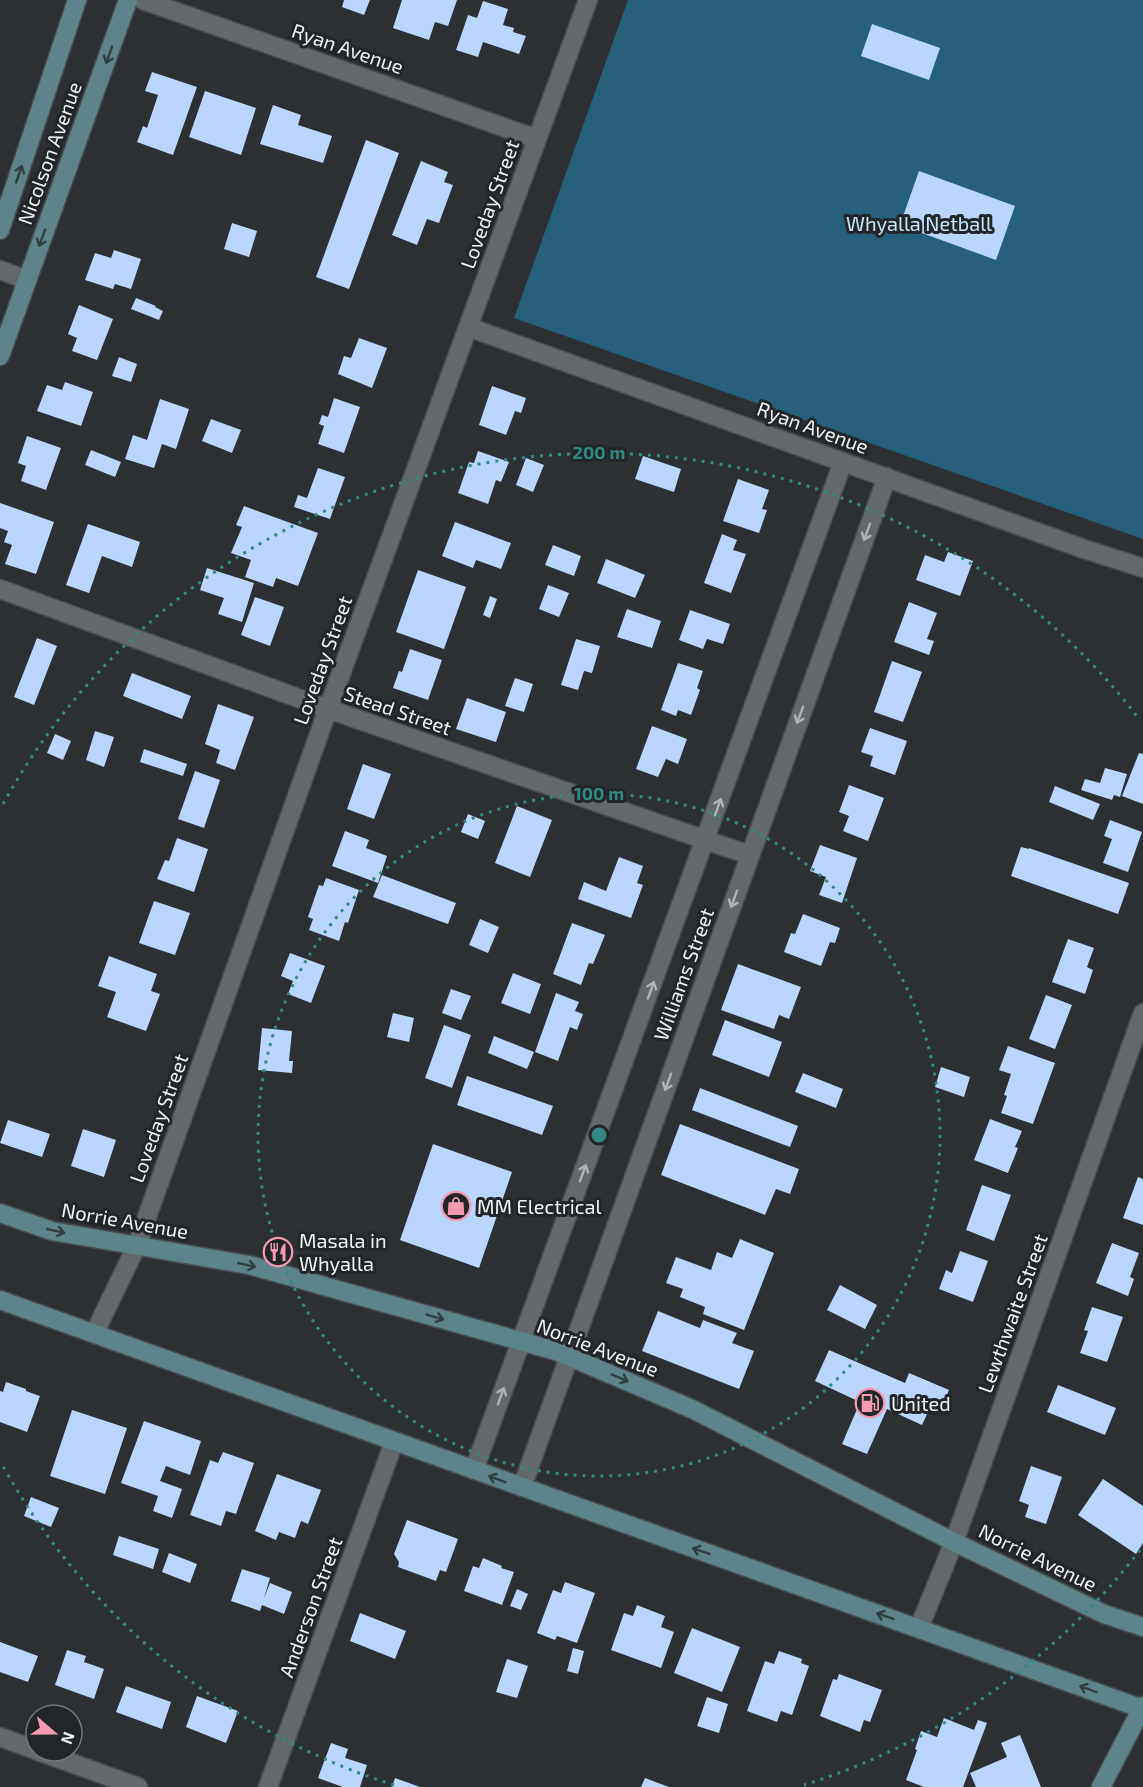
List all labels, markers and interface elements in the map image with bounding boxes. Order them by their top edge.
street label: Ryan Avenue [289,18,407,78]
one-way arrow [102,45,113,64]
street label: Nicolson Avenue [12,78,86,228]
street label: Loveday Street [455,136,524,272]
one-way arrow [15,165,26,184]
park label: Whyalla Netball [846,211,992,235]
one-way arrow [36,228,47,247]
street label: Ryan Avenue [754,396,872,458]
text: 200 m [573,441,625,463]
one-way arrow [860,522,871,541]
street label: Loveday Street [288,592,357,728]
street label: Stead Street [341,680,455,740]
one-way arrow [794,705,805,724]
text: 100 m [574,782,624,804]
one-way arrow [713,798,724,817]
one-way arrow [727,889,738,907]
street label: Williams Street [648,904,718,1044]
one-way arrow [646,981,657,1000]
street label: Loveday Street [124,1050,193,1186]
one-way arrow [662,1072,673,1091]
centre of rings [589,1125,609,1145]
one-way arrow [579,1164,590,1183]
shop icon: MM Electrical [440,1190,472,1222]
place label: MM Electrical [477,1194,602,1218]
street label: Norrie Avenue [60,1197,190,1243]
one-way arrow [46,1225,65,1237]
place label: Masala in Whyalla [299,1228,387,1275]
street label: Lewthwaite Street [972,1230,1052,1396]
restaurant icon: Masala in Whyalla [262,1236,294,1268]
one-way arrow [237,1260,257,1271]
one-way arrow [425,1312,444,1323]
street label: Norrie Avenue [534,1313,662,1381]
one-way arrow [610,1373,629,1384]
one-way arrow [497,1387,508,1405]
fuel station icon: United [854,1387,886,1419]
place label: United [891,1391,951,1415]
one-way arrow [489,1472,507,1483]
street label: Norrie Avenue [975,1518,1101,1596]
street label: Anderson Street [274,1533,347,1680]
one-way arrow [692,1544,711,1555]
one-way arrow [876,1609,895,1620]
one-way arrow [1079,1683,1098,1694]
north arrow [24,1703,84,1763]
text: N [58,1730,79,1747]

